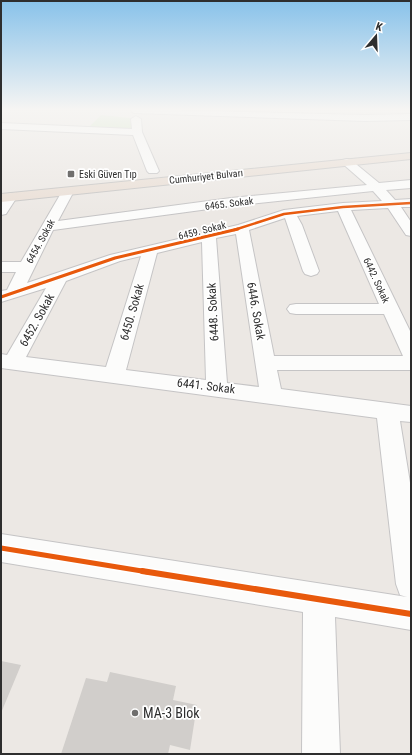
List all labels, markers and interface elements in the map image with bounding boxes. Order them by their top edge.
north arrow [356,16,396,56]
text: K [374,20,385,34]
street label: Cumhuriyet Bulvarı [169,167,243,186]
marker: Eski Güven Tıp [66,169,76,179]
place label: Eski Güven Tıp [79,169,137,180]
street label: 6465. Sokak [204,195,254,212]
street label: 6454. Sokak [24,217,57,265]
street label: 6459. Sokak [177,219,228,242]
street label: 6442. Sokak [361,256,392,305]
street label: 6450. Sokak [117,281,147,342]
street label: 6446. Sokak [244,281,268,342]
street label: 6448. Sokak [204,282,222,342]
street label: 6452. Sokak [17,291,58,349]
street label: 6441. Sokak [176,375,236,397]
place label: MA-3 Blok [143,705,200,721]
marker: MA-3 Blok [130,708,140,718]

